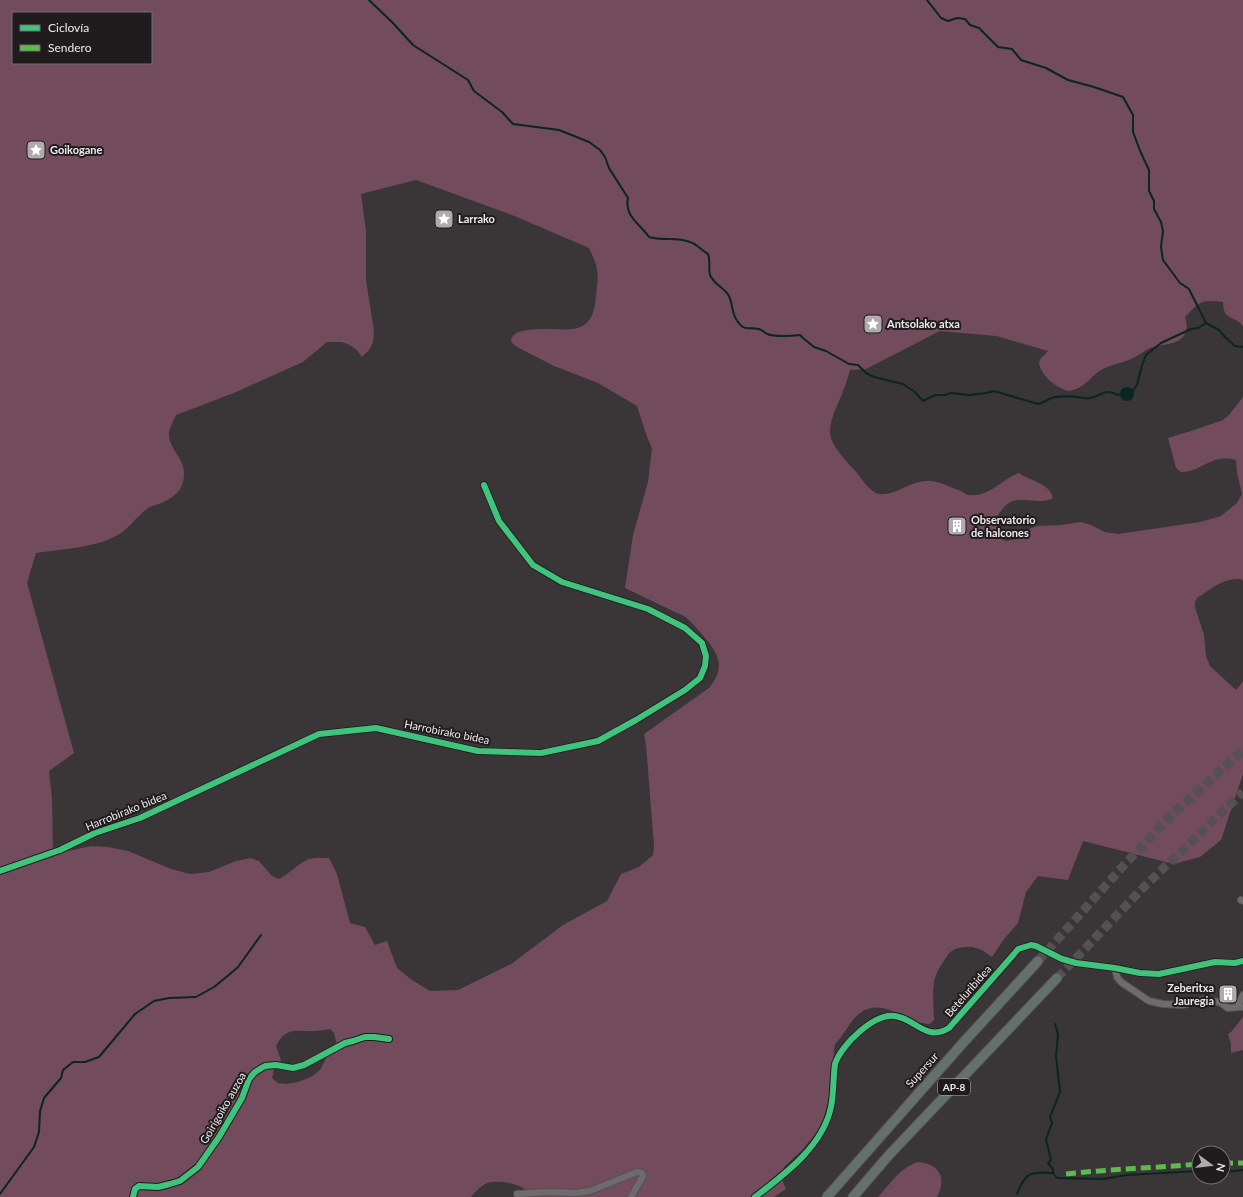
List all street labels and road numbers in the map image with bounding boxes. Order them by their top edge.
street label: Harrobirako bidea [403,717,491,746]
street label: Harrobirako bidea [83,788,168,833]
street label: Beteluribidea [942,962,994,1019]
street label: Supersur [902,1049,941,1090]
street label: Goirigoiko auzoa [197,1070,248,1146]
road number: AP-8 [938,1079,970,1095]

